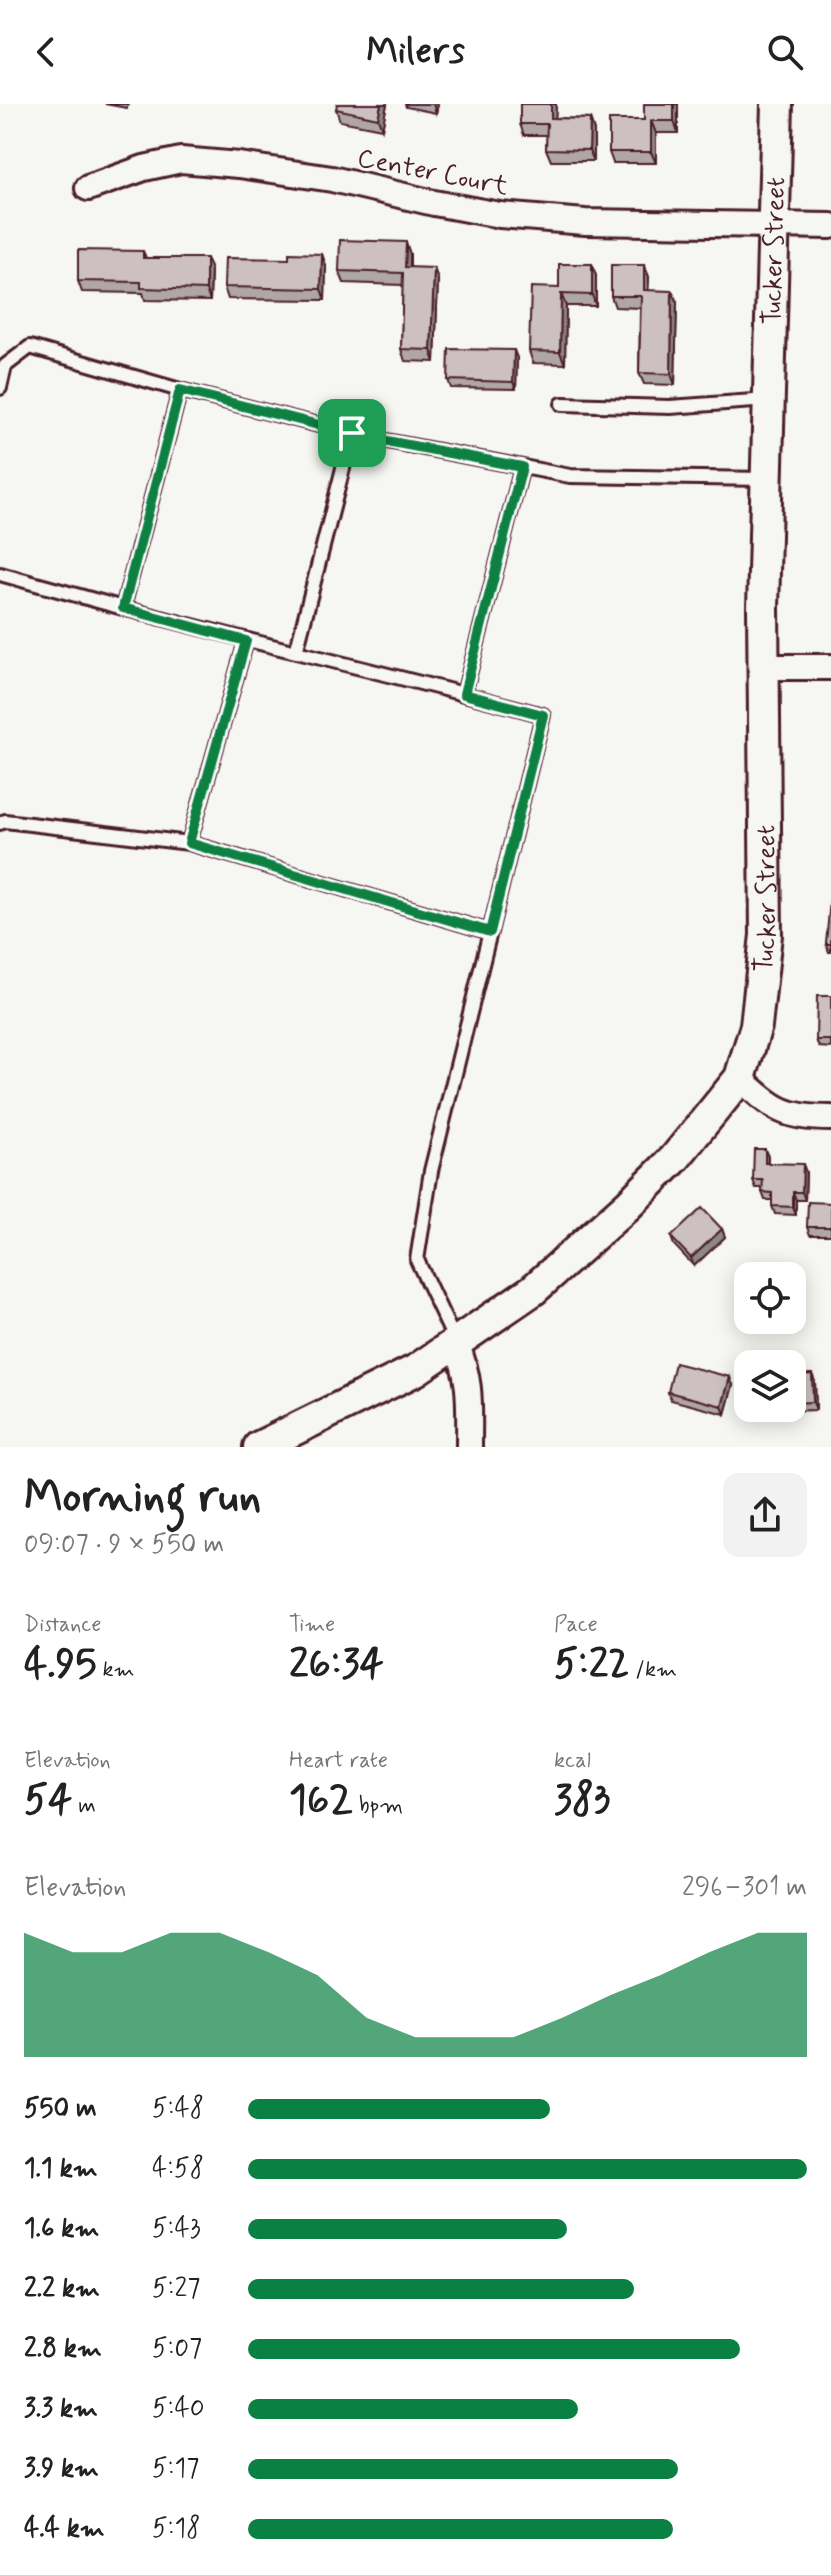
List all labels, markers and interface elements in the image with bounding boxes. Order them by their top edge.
text: Milers [366,29,465,76]
icon: back [24,30,68,74]
icon: search [763,30,807,74]
street label: Center Court [354,142,511,204]
street label: Tucker Street [756,177,794,325]
pin [318,399,386,467]
icon: arrive [330,411,374,455]
street label: Tucker Street [747,825,785,974]
map controls [734,1262,806,1422]
button: locate [734,1262,806,1334]
button: layers [734,1350,806,1422]
text: Morning run [24,1469,261,1527]
button: share [723,1473,807,1557]
text: 09:07 · 9 × 550 m [24,1528,224,1562]
text: Distance [24,1611,101,1639]
text: Time [289,1611,335,1639]
text: Pace [554,1611,598,1639]
text: 4.95 [24,1639,97,1691]
text: 26:34 [289,1639,384,1691]
text: 5:22 [554,1639,629,1691]
text: km [97,1656,135,1684]
text: /km [629,1656,677,1684]
text: Elevation [24,1747,111,1775]
text: Heart rate [289,1747,388,1775]
text: kcal [554,1747,591,1775]
text: 54 [24,1775,72,1827]
text: 162 [289,1775,353,1827]
text: 383 [554,1775,610,1827]
text: m [72,1792,96,1820]
text: bpm [353,1792,403,1820]
text: Elevation [24,1871,126,1905]
text: 296–301 m [682,1871,807,1905]
text: 550 m [24,2092,97,2126]
text: 5:48 [152,2092,204,2126]
text: 1.1 km [24,2152,98,2186]
text: 4:58 [152,2152,204,2186]
text: 1.6 km [24,2212,99,2246]
text: 5:43 [152,2212,201,2246]
text: 2.2 km [24,2272,100,2306]
text: 5:27 [152,2272,200,2306]
text: 2.8 km [24,2332,102,2366]
text: 5:07 [152,2332,202,2366]
text: 3.3 km [24,2392,98,2426]
text: 5:40 [152,2392,205,2426]
text: 3.9 km [24,2452,99,2486]
text: 5:17 [152,2452,199,2486]
text: 4.4 km [24,2512,105,2546]
text: 5:18 [152,2512,200,2546]

